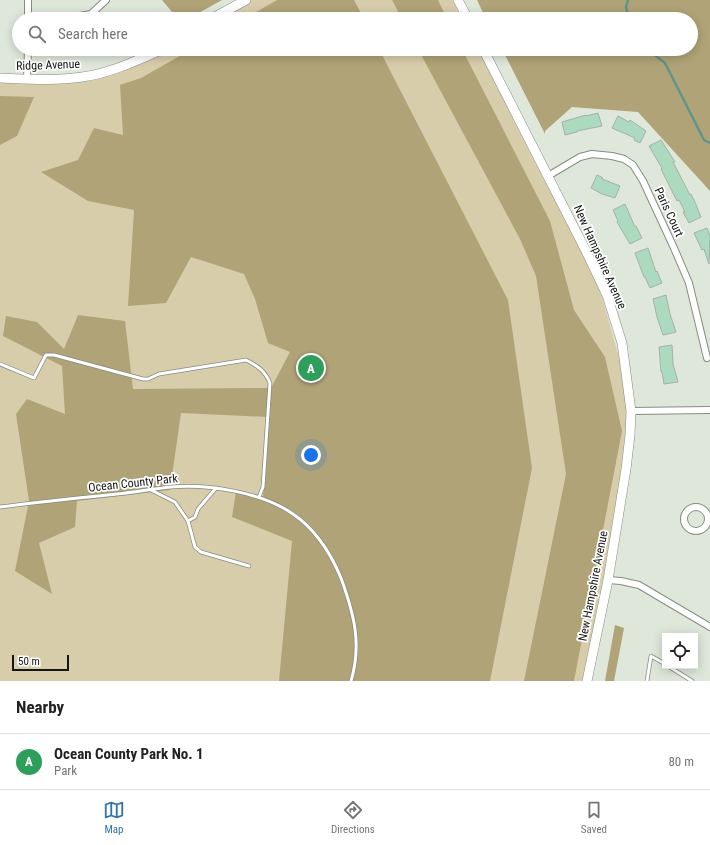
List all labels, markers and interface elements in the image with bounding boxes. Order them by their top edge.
search box [12,12,698,56]
icon: search [26,23,48,45]
text: Search here [58,25,128,43]
street label: Ridge Avenue [16,57,81,73]
street label: Paris Court [651,185,687,239]
street label: New Hampshire Avenue [571,203,629,311]
pin: A [298,353,324,383]
your location [301,445,321,465]
street label: Ocean County Park [88,471,179,495]
street label: New Hampshire Avenue [575,529,611,642]
map controls [662,633,698,669]
button: locate [662,633,698,669]
scale bar [12,653,69,672]
text: 50 m [18,655,40,668]
text: Nearby [16,697,64,717]
text: Ocean County Park No. 1 [54,745,204,763]
text: A [25,754,33,769]
text: 80 m [668,754,694,769]
text: Park [54,763,77,778]
tab: Map [103,799,125,836]
tab: Directions [331,799,375,836]
tab: Saved [581,799,607,836]

